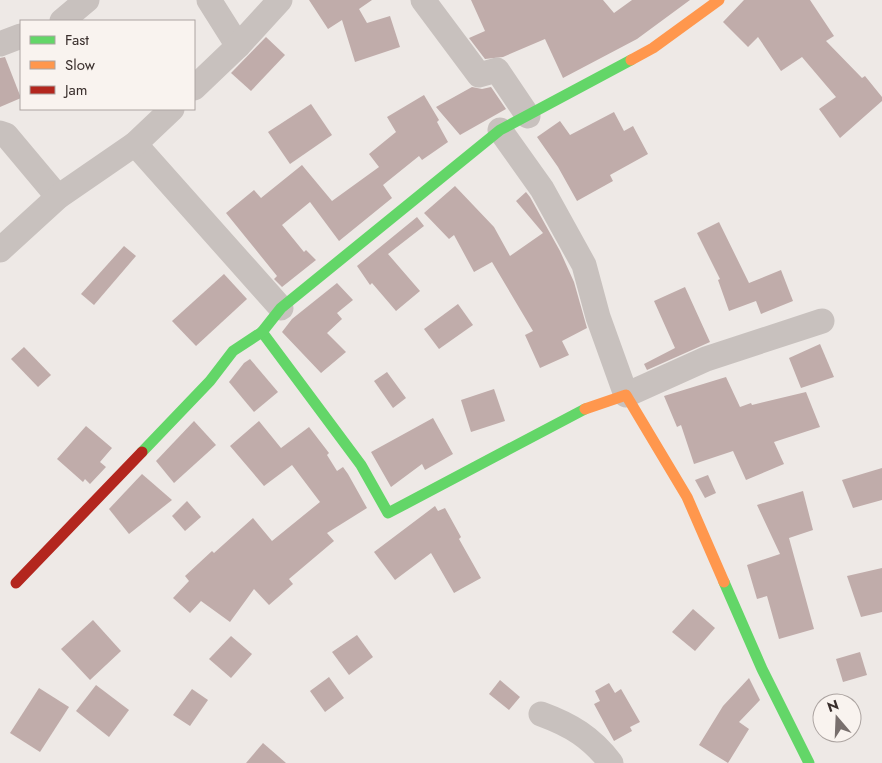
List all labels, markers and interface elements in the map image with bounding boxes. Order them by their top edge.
legend [20,20,195,110]
text: Fast [65,29,89,51]
text: Slow [65,54,96,76]
text: Jam [63,79,88,101]
north arrow [812,693,862,743]
text: N [824,694,841,717]

